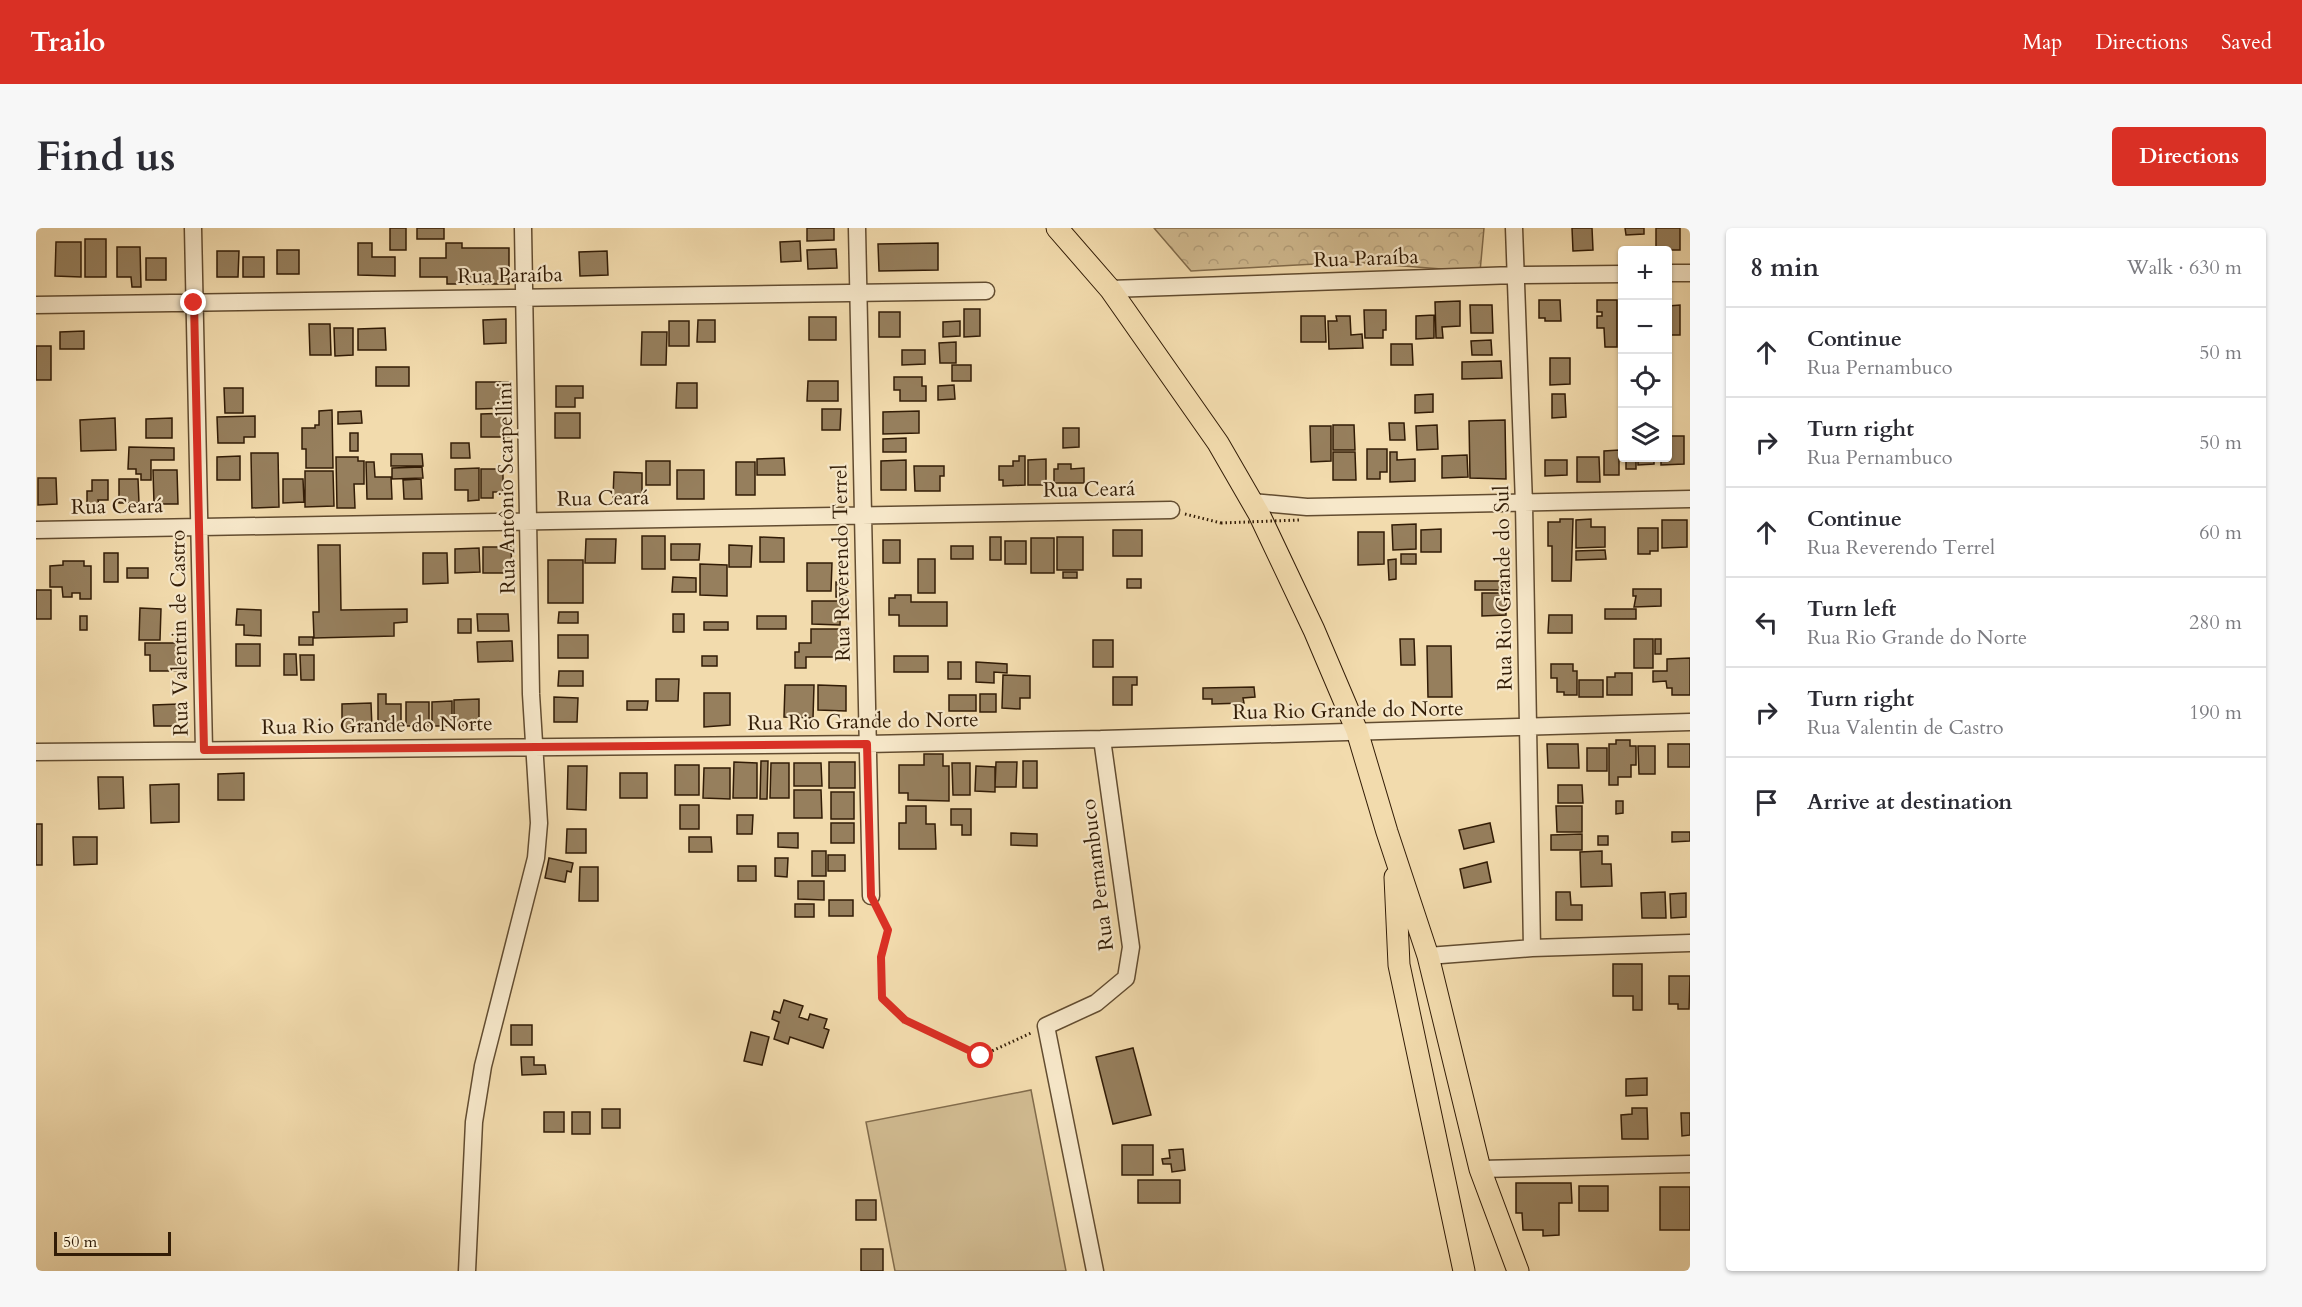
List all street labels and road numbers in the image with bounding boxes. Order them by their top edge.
street label: Rua Paraíba [1313,242,1419,275]
street label: Rua Paraíba [457,260,563,291]
street label: Rua Antônio Scarpellini [490,381,523,594]
street label: Rua Reverendo Terrel [825,464,858,662]
street label: Rua Ceará [1043,474,1135,505]
street label: Rua Ceará [557,483,649,514]
street label: Rua Rio Grande do Sul [1487,485,1520,691]
street label: Rua Ceará [71,491,163,522]
street label: Rua Valentin de Castro [163,530,196,736]
street label: Rua Rio Grande do Norte [1232,694,1464,727]
street label: Rua Rio Grande do Norte [747,705,979,738]
street label: Rua Rio Grande do Norte [261,709,493,742]
street label: Rua Pernambuco [1074,797,1121,953]

